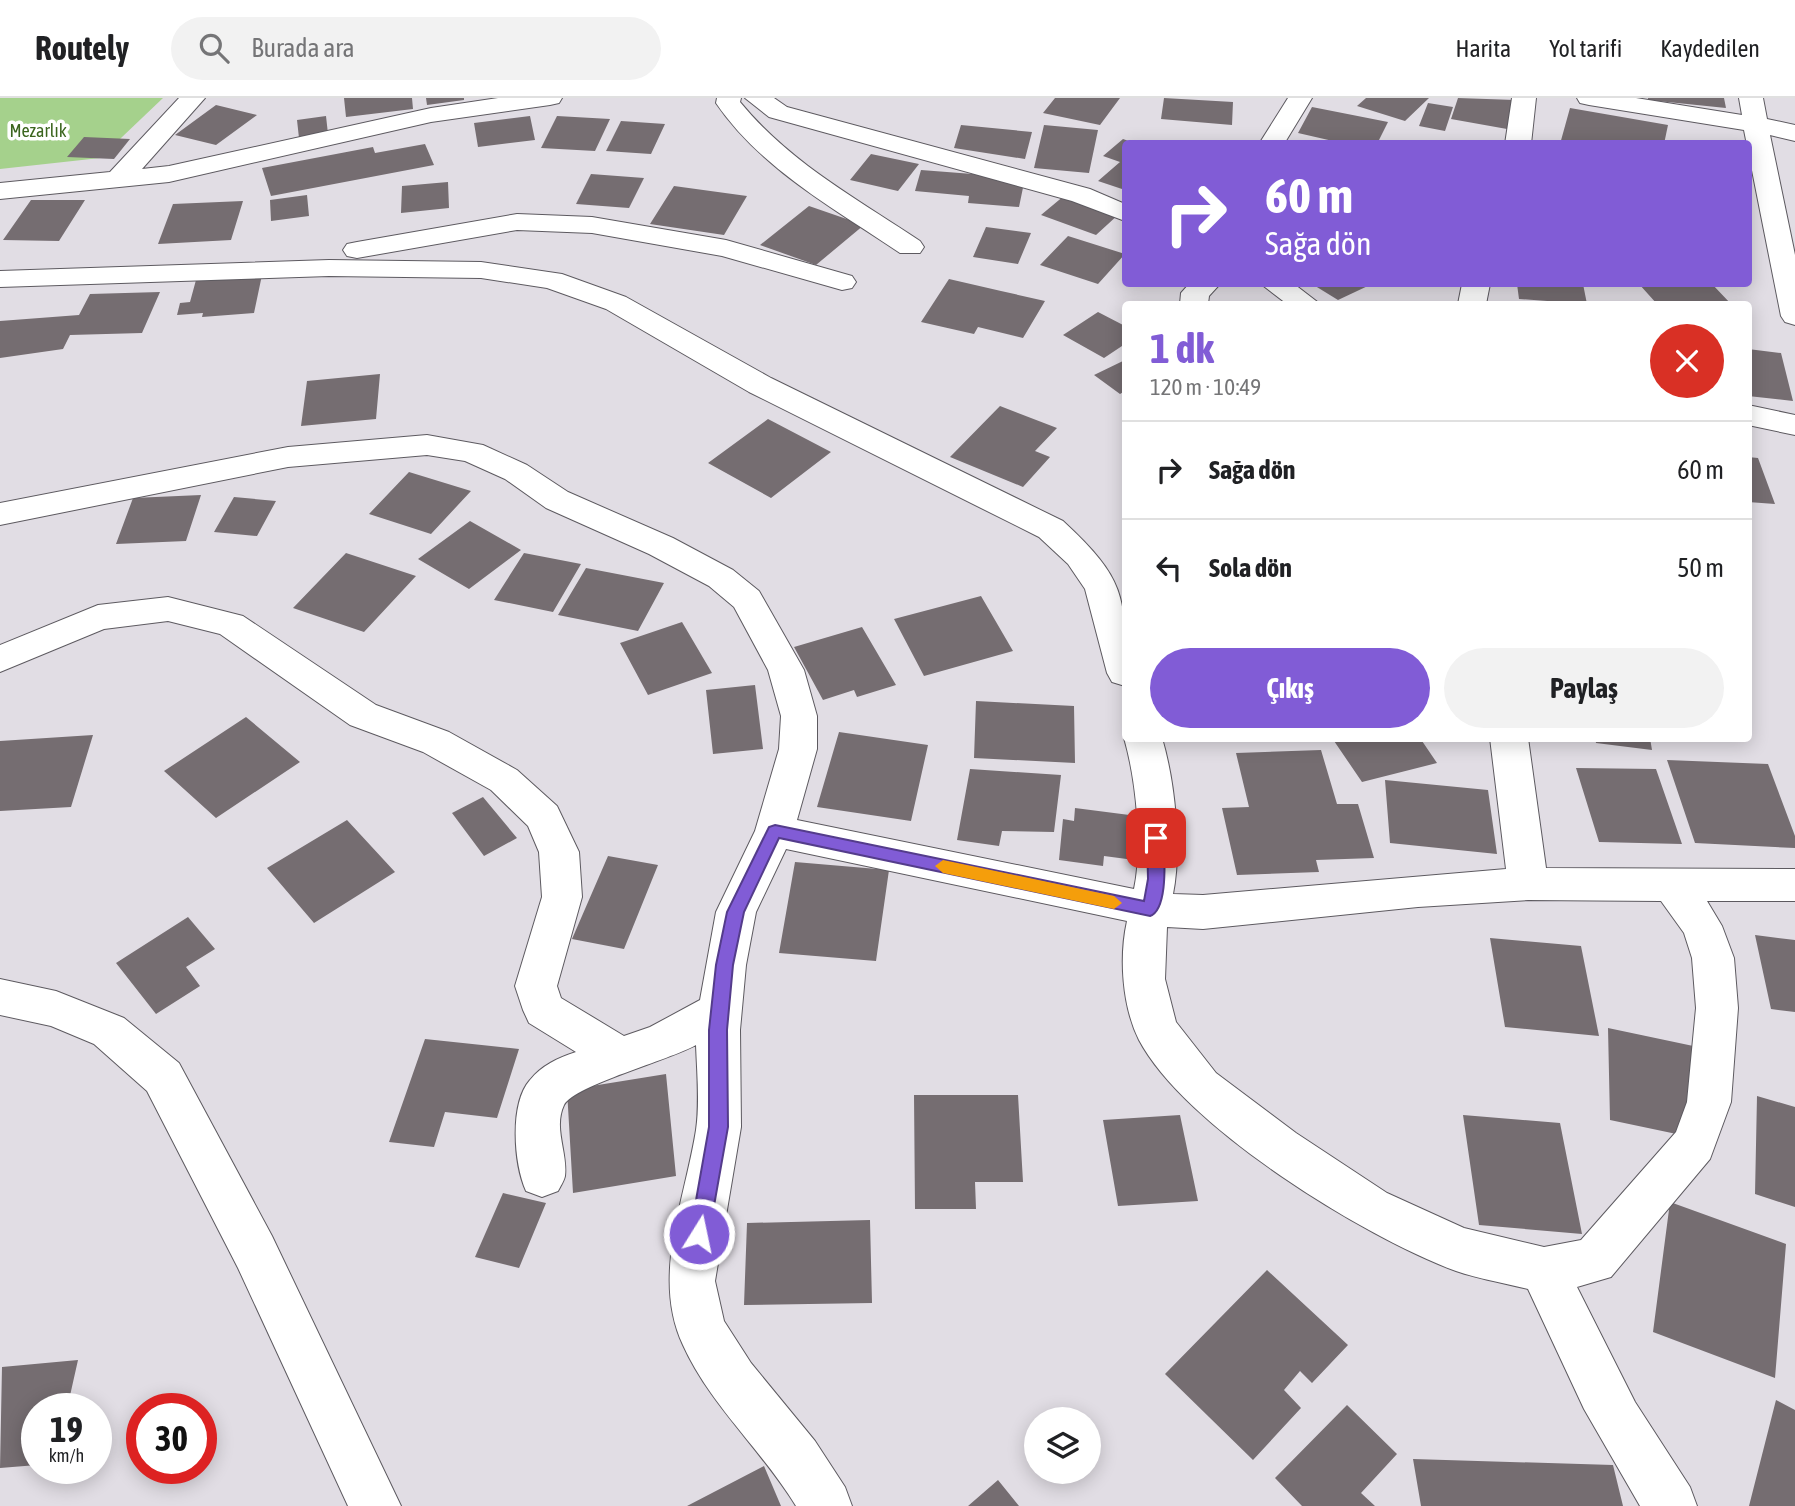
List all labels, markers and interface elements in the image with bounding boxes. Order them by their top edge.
search box [171,17,661,80]
text: Routely [35,29,129,67]
icon: search [195,29,233,67]
text: Burada ara [251,33,355,63]
text: Harita [1455,35,1511,62]
text: Yol tarifi [1549,35,1622,62]
text: Kaydedilen [1660,35,1760,62]
park label: Mezarlık [9,120,67,141]
text: 60 m [1265,167,1353,223]
icon: right [1150,168,1241,259]
text: Sağa dön [1265,225,1371,262]
text: 1 dk [1150,324,1214,372]
button: close [1650,324,1724,398]
text: 120 m · 10:49 [1150,374,1261,400]
icon: right [1150,451,1188,489]
text: Sağa dön [1209,455,1295,485]
text: 60 m [1677,455,1724,485]
icon: left [1150,549,1188,587]
text: Sola dön [1209,553,1292,583]
text: 50 m [1677,553,1724,583]
button: Çıkış [1150,648,1430,728]
button: Paylaş [1444,648,1724,728]
pin [1126,808,1186,868]
icon: arrive [1137,819,1175,857]
position arrow [662,1197,736,1271]
speed limit sign: 30 [126,1393,217,1484]
map controls [1024,1407,1101,1484]
button: layers [1024,1407,1101,1484]
text: 19 [50,1409,83,1449]
text: km/h [49,1445,84,1466]

